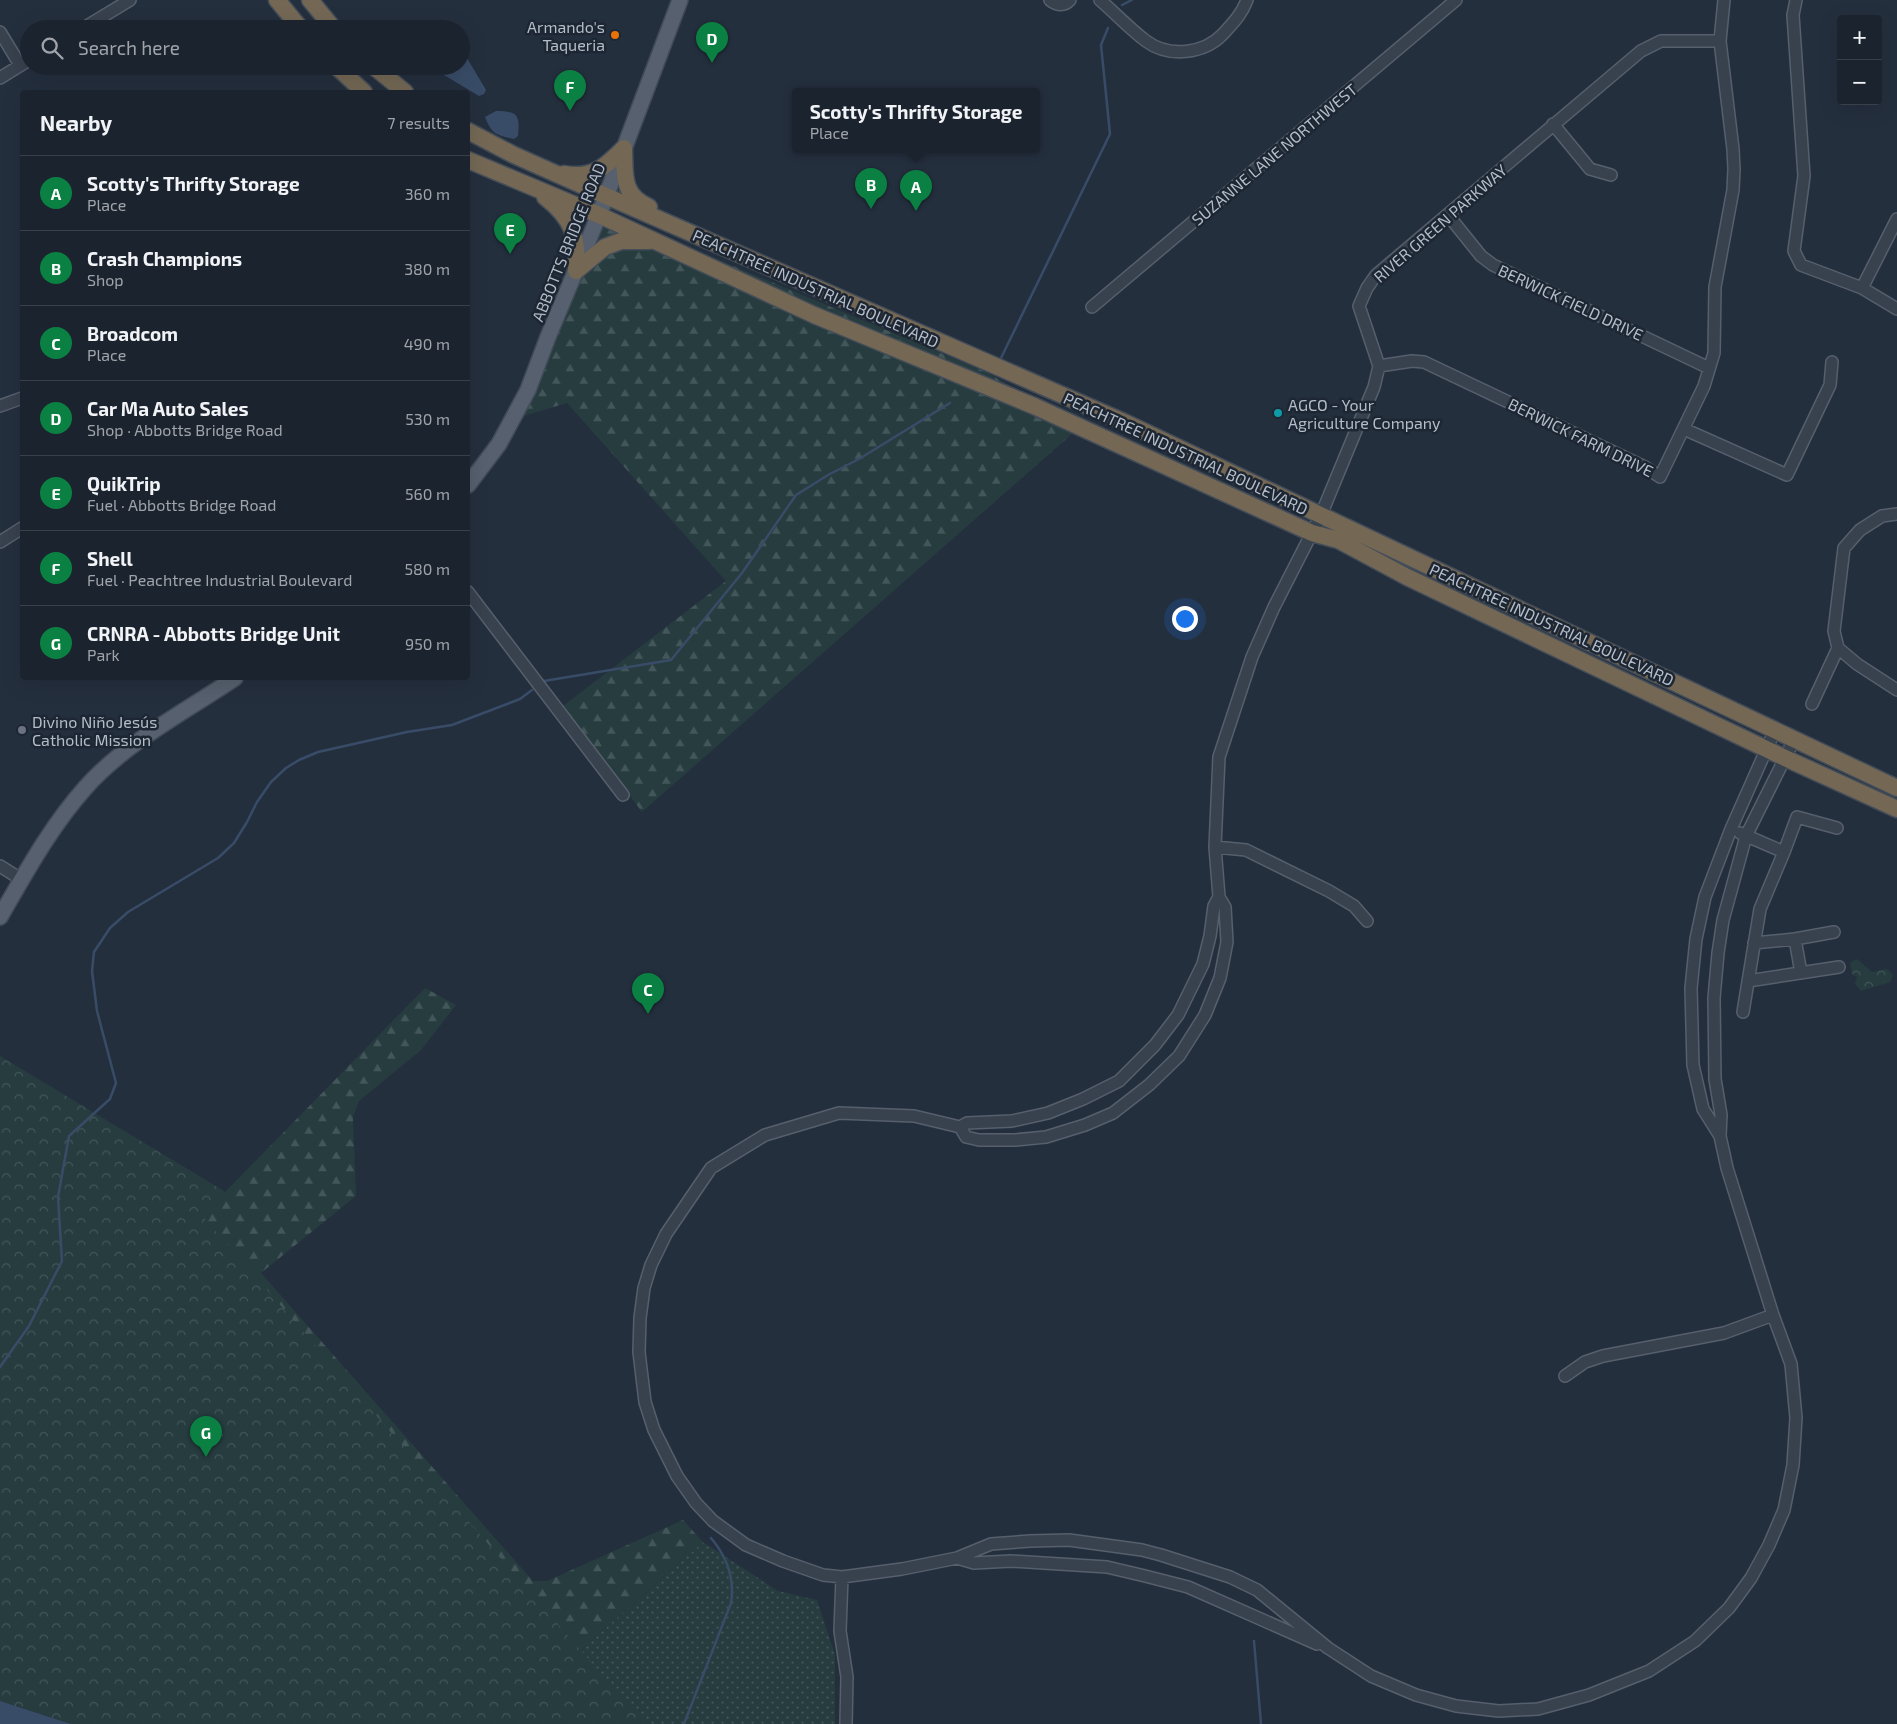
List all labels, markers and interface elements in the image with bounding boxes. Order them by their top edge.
map controls [1837,15,1882,105]
button: + [1837,15,1882,60]
place label: Armando's Taqueria [527,17,605,54]
search box [20,20,470,75]
pin: D [696,22,728,63]
marker: Armando's Taqueria [609,29,621,41]
icon: search [38,34,66,62]
text: Search here [78,36,180,59]
button: − [1837,60,1882,105]
pin: F [554,70,586,111]
street label: SUZANNE LANE NORTHWEST [1188,79,1360,229]
popup [792,88,1040,153]
text: Scotty's Thrifty Storage [810,100,1022,123]
text: Nearby [40,110,112,135]
text: 7 results [387,113,450,132]
text: Place [810,123,849,142]
street label: ABBOTTS BRIDGE ROAD [527,160,609,324]
street label: RIVER GREEN PARKWAY [1370,160,1510,286]
pin: B [855,168,887,209]
pin: A [900,170,932,211]
text: Scotty's Thrifty Storage [87,172,300,195]
text: A [51,184,61,203]
text: 360 m [405,184,450,203]
text: Place [87,195,126,214]
pin: E [494,213,526,254]
street label: PEACHTREE INDUSTRIAL BOULEVARD [690,225,942,351]
text: Crash Champions [87,247,242,270]
text: B [51,259,61,278]
text: 380 m [404,259,450,278]
street label: BERWICK FIELD DRIVE [1496,260,1647,344]
text: Shop [87,270,124,289]
text: Broadcom [87,322,178,345]
text: C [51,334,61,353]
text: 490 m [404,334,450,353]
text: Place [87,345,126,364]
street label: PEACHTREE INDUSTRIAL BOULEVARD [1061,388,1311,518]
street label: BERWICK FARM DRIVE [1505,394,1657,480]
place label: AGCO - Your Agriculture Company [1288,395,1441,432]
text: Car Ma Auto Sales [87,397,249,420]
marker: AGCO - Your Agriculture Company [1272,407,1284,419]
text: D [51,409,61,428]
text: 530 m [405,409,450,428]
text: Shop · Abbotts Bridge Road [87,420,283,439]
text: QuikTrip [87,472,161,495]
text: E [51,484,61,503]
text: 560 m [405,484,450,503]
text: Fuel · Abbotts Bridge Road [87,495,276,514]
text: Shell [87,547,133,570]
text: F [52,559,60,578]
text: 580 m [404,559,450,578]
street label: PEACHTREE INDUSTRIAL BOULEVARD [1427,559,1677,689]
text: Fuel · Peachtree Industrial Boulevard [87,570,352,589]
your location [1172,606,1198,632]
text: CRNRA - Abbotts Bridge Unit [87,622,340,645]
text: G [51,634,61,653]
text: 950 m [405,634,450,653]
text: Park [87,645,120,664]
place label: Divino Niño Jesús Catholic Mission [32,712,157,749]
marker: Divino Niño Jesús Catholic Mission [16,724,28,736]
pin: C [632,973,664,1014]
pin: G [190,1416,222,1457]

